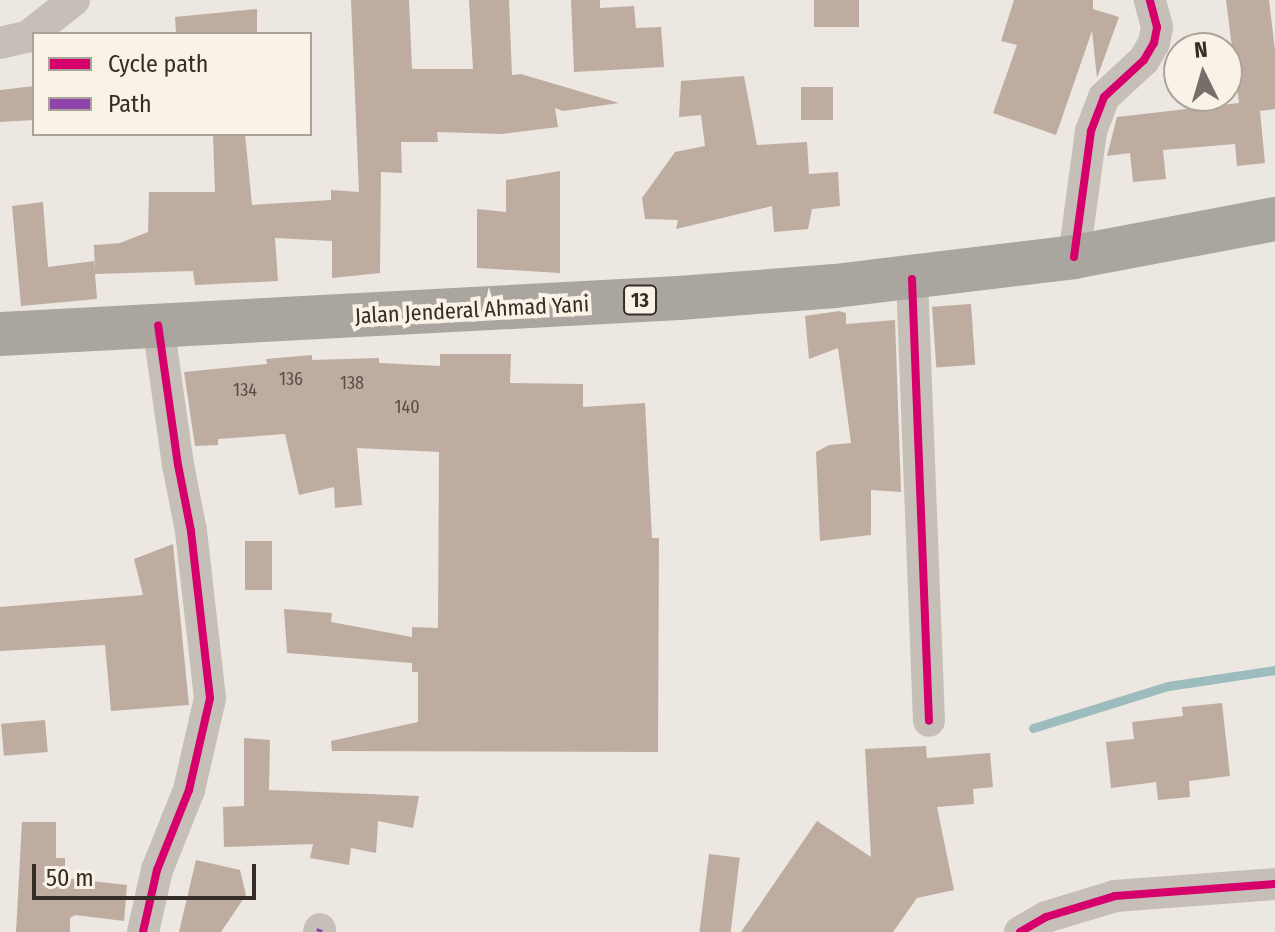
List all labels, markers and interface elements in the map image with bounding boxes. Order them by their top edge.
legend [32,32,312,136]
north arrow [1163,32,1243,112]
text: N [1193,36,1209,64]
text: Cycle path [108,50,208,78]
text: Path [108,90,152,118]
road number: 13 [622,284,658,316]
street label: Jalan Jenderal Ahmad Yani [354,291,590,329]
house number: 136 [279,368,303,390]
house number: 138 [340,372,364,394]
house number: 134 [233,379,257,401]
house number: 140 [394,396,420,418]
scale bar [36,848,260,898]
text: 50 m [46,864,94,892]

